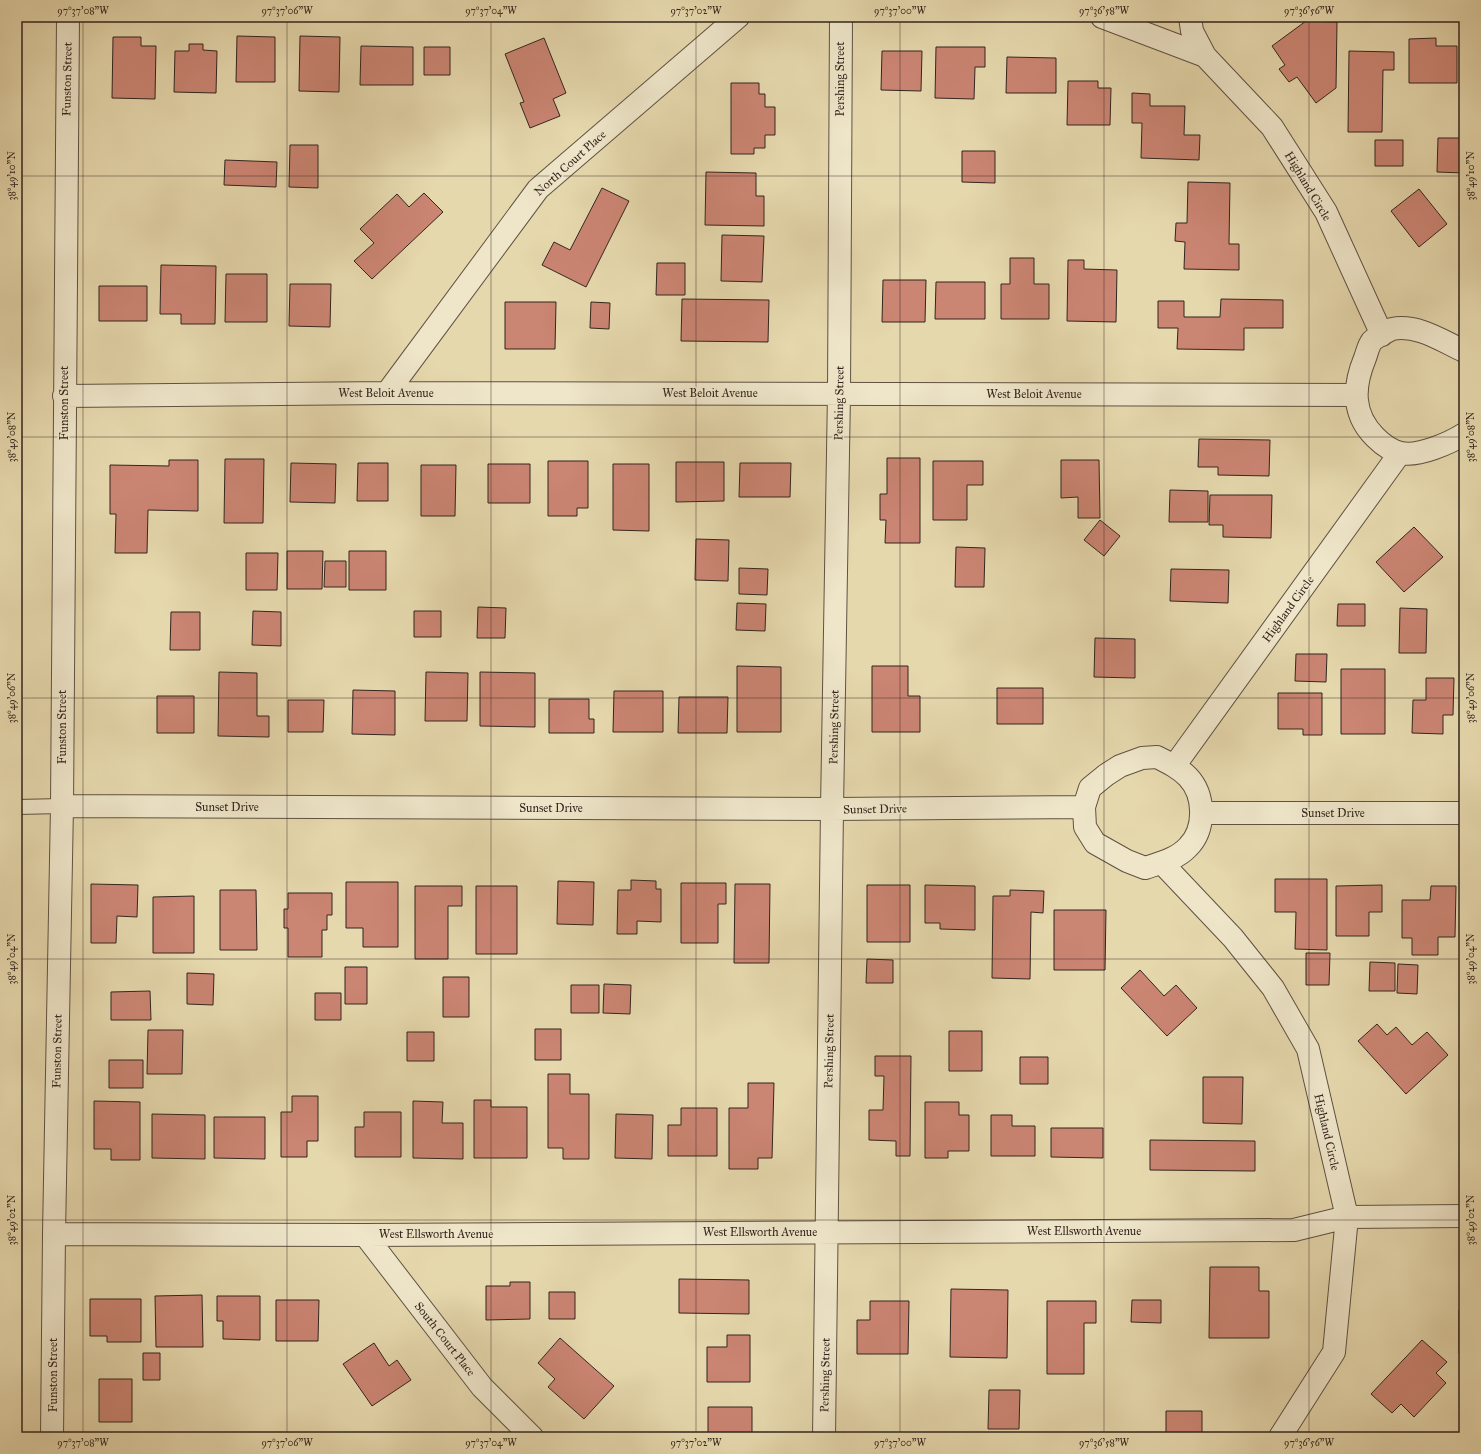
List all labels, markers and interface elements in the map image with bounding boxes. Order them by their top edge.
text: 97°37'08"W [57,5,109,17]
text: 97°37'06"W [261,5,313,17]
text: 97°37'04"W [465,5,517,17]
text: 97°37'02"W [670,5,722,17]
text: 97°37'00"W [874,5,926,17]
text: 97°36'58"W [1079,5,1130,17]
text: 97°36'56"W [1284,5,1334,17]
street label: Funston Street [59,41,75,116]
street label: Pershing Street [833,41,848,116]
street label: North Court Place [531,127,609,199]
street label: Highland Circle [1281,149,1334,224]
text: 38°49'10"N [6,151,18,201]
text: 38°49'10"N [1465,151,1477,201]
street label: Funston Street [57,365,71,440]
street label: Pershing Street [831,365,848,441]
street label: West Beloit Avenue [338,386,434,400]
street label: West Beloit Avenue [662,386,758,400]
street label: West Beloit Avenue [986,387,1082,401]
text: 38°49'08"N [6,411,18,462]
text: 38°49'08"N [1465,411,1477,462]
street label: Highland Circle [1259,573,1318,645]
text: 38°49'06"N [6,672,18,723]
text: 38°49'06"N [1465,672,1477,723]
street label: Funston Street [55,689,69,764]
street label: Pershing Street [826,689,843,765]
street label: Sunset Drive [195,800,259,814]
street label: Sunset Drive [519,801,583,815]
street label: Sunset Drive [843,801,907,817]
street label: Sunset Drive [1301,806,1365,820]
text: 38°49'04"N [6,933,18,984]
text: 38°49'04"N [1465,933,1477,984]
street label: Funston Street [49,1013,65,1088]
street label: Pershing Street [821,1013,838,1089]
street label: Highland Circle [1310,1092,1343,1172]
text: 38°49'02"N [6,1194,18,1245]
text: 38°49'02"N [1465,1194,1477,1245]
street label: West Ellsworth Avenue [1027,1224,1141,1238]
street label: West Ellsworth Avenue [703,1225,817,1239]
street label: West Ellsworth Avenue [379,1227,493,1241]
street label: South Court Place [412,1299,478,1379]
street label: Funston Street [46,1337,60,1412]
street label: Pershing Street [817,1337,834,1413]
text: 97°37'08"W [57,1437,109,1449]
text: 97°37'06"W [261,1437,313,1449]
text: 97°37'04"W [465,1437,517,1449]
text: 97°37'02"W [670,1437,722,1449]
text: 97°37'00"W [874,1437,926,1449]
text: 97°36'58"W [1079,1437,1130,1449]
text: 97°36'56"W [1284,1437,1334,1449]

